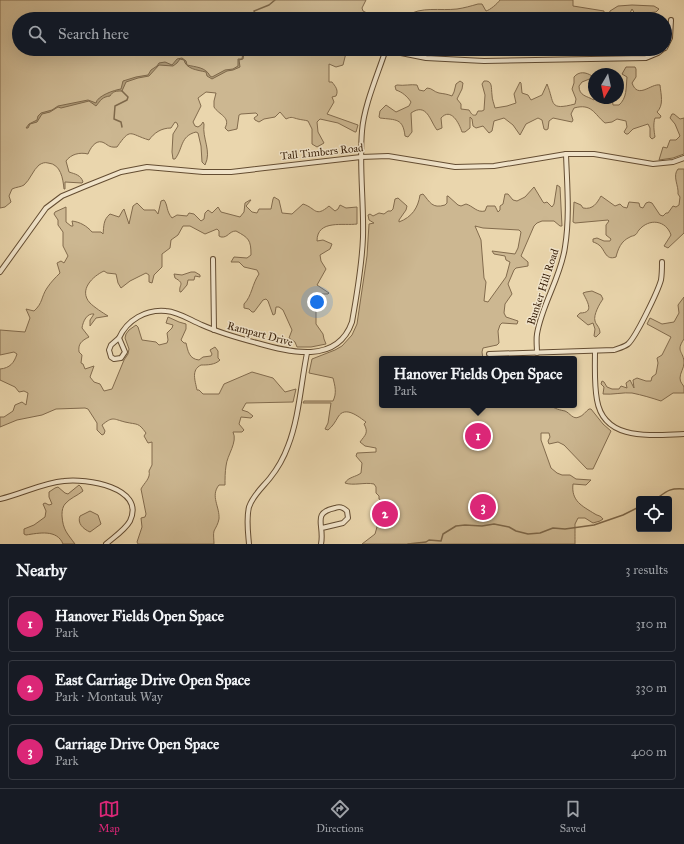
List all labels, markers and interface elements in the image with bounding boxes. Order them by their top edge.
search box [12,12,672,56]
icon: search [26,23,48,45]
text: Search here [58,25,129,43]
north arrow [588,68,624,104]
street label: Tall Timbers Road [280,141,365,163]
street label: Bunker Hill Road [525,247,562,327]
your location [307,292,327,312]
street label: Rampart Drive [226,319,295,349]
popup [379,356,577,408]
text: Hanover Fields Open Space [393,365,563,383]
text: Park [393,383,417,399]
pin: 1 [465,421,491,451]
pin: 3 [470,492,496,522]
map controls [636,496,672,532]
button: locate [636,496,672,532]
pin: 2 [372,499,398,529]
text: Nearby [16,560,67,581]
text: 3 results [625,562,668,578]
text: Hanover Fields Open Space [55,607,224,625]
text: 1 [27,616,33,632]
text: 310 m [635,616,667,632]
text: Park [55,625,79,641]
text: East Carriage Drive Open Space [55,671,250,689]
text: 2 [27,680,33,696]
text: 330 m [635,680,667,696]
text: Park · Montauk Way [55,689,163,705]
text: Carriage Drive Open Space [55,735,219,753]
text: 3 [27,744,33,760]
text: 400 m [631,744,667,760]
text: Park [55,753,79,769]
tab: Map [98,798,120,835]
tab: Directions [316,798,364,835]
tab: Saved [560,798,586,835]

